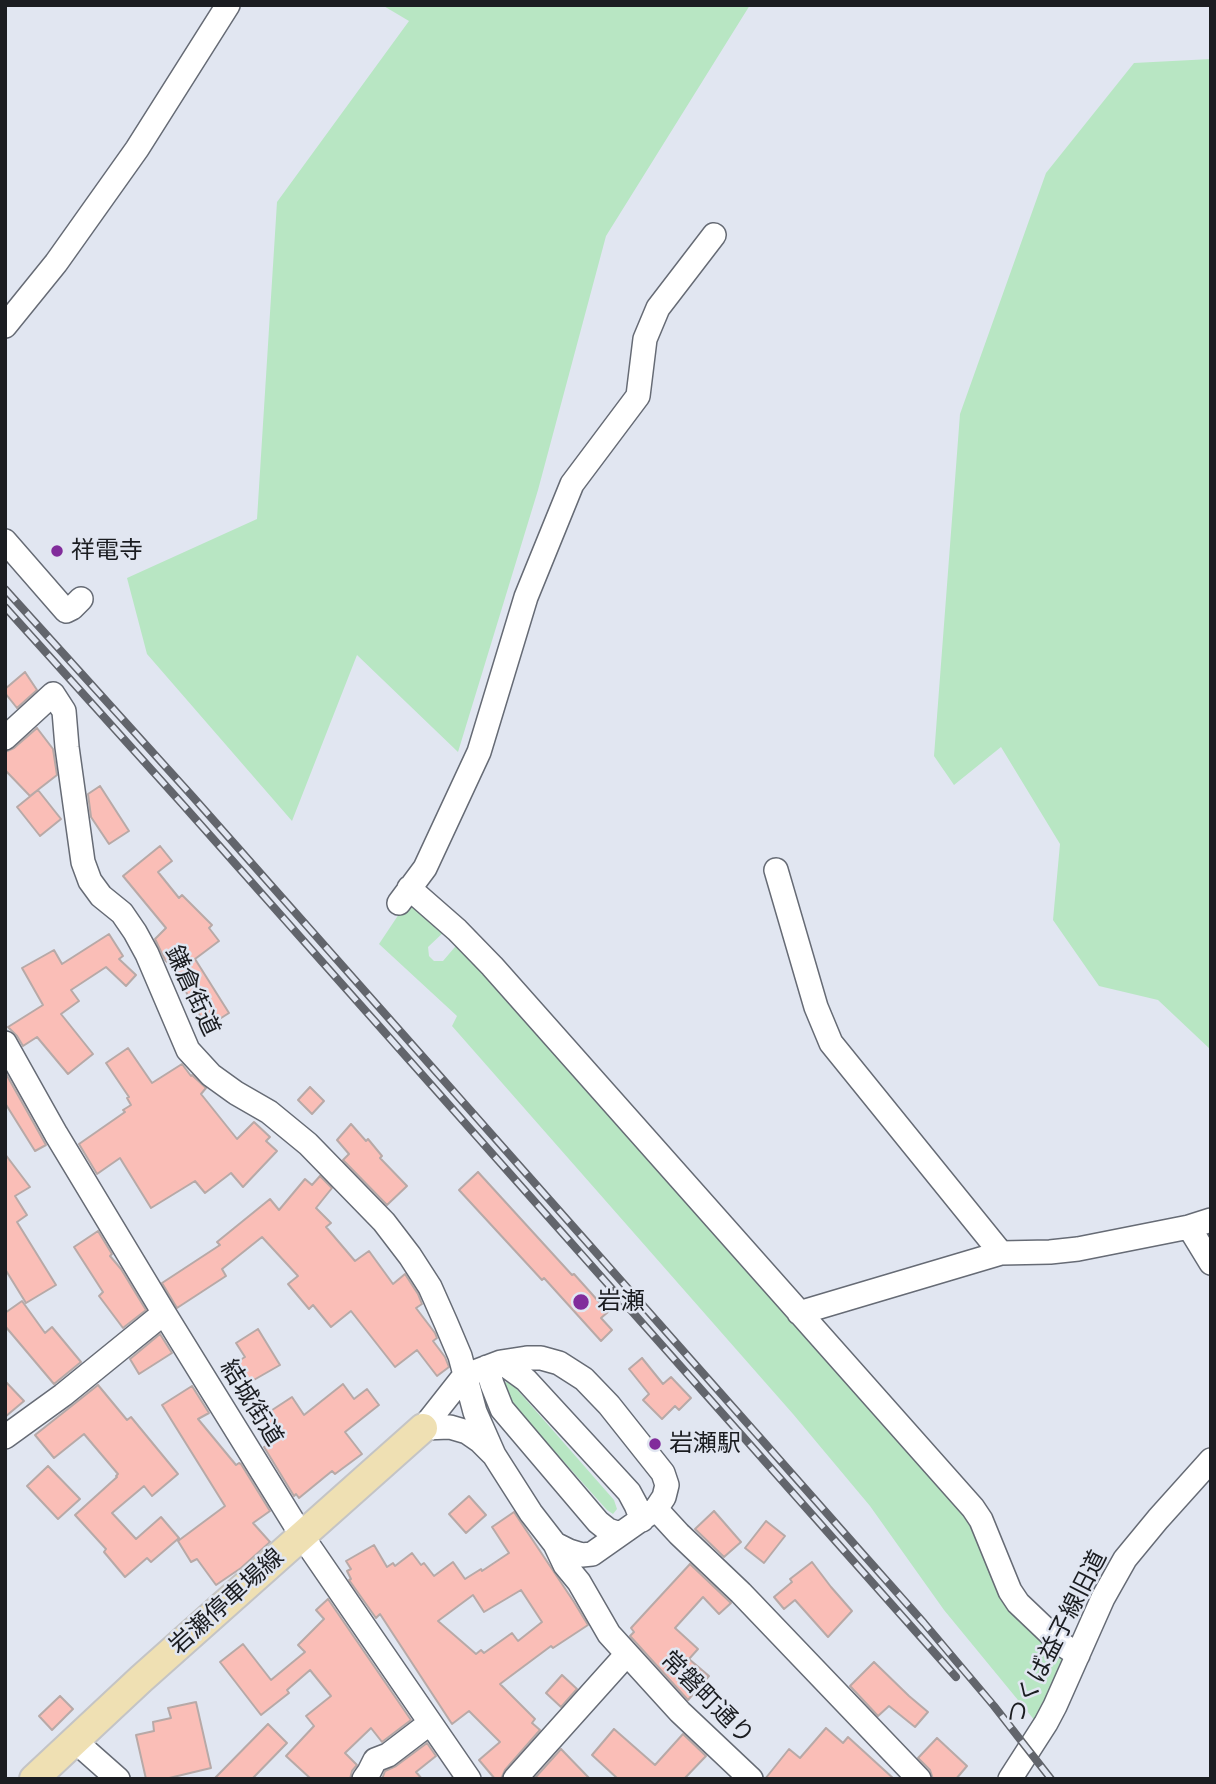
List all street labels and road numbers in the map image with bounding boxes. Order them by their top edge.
street label: 鎌倉街道 [159,941,225,1041]
street label: 結城街道 [213,1355,289,1451]
street label: 岩瀬停車場線 [164,1543,290,1661]
street label: つくば益子線旧道 [1001,1546,1113,1730]
street label: 常磐町通り [654,1645,760,1751]

